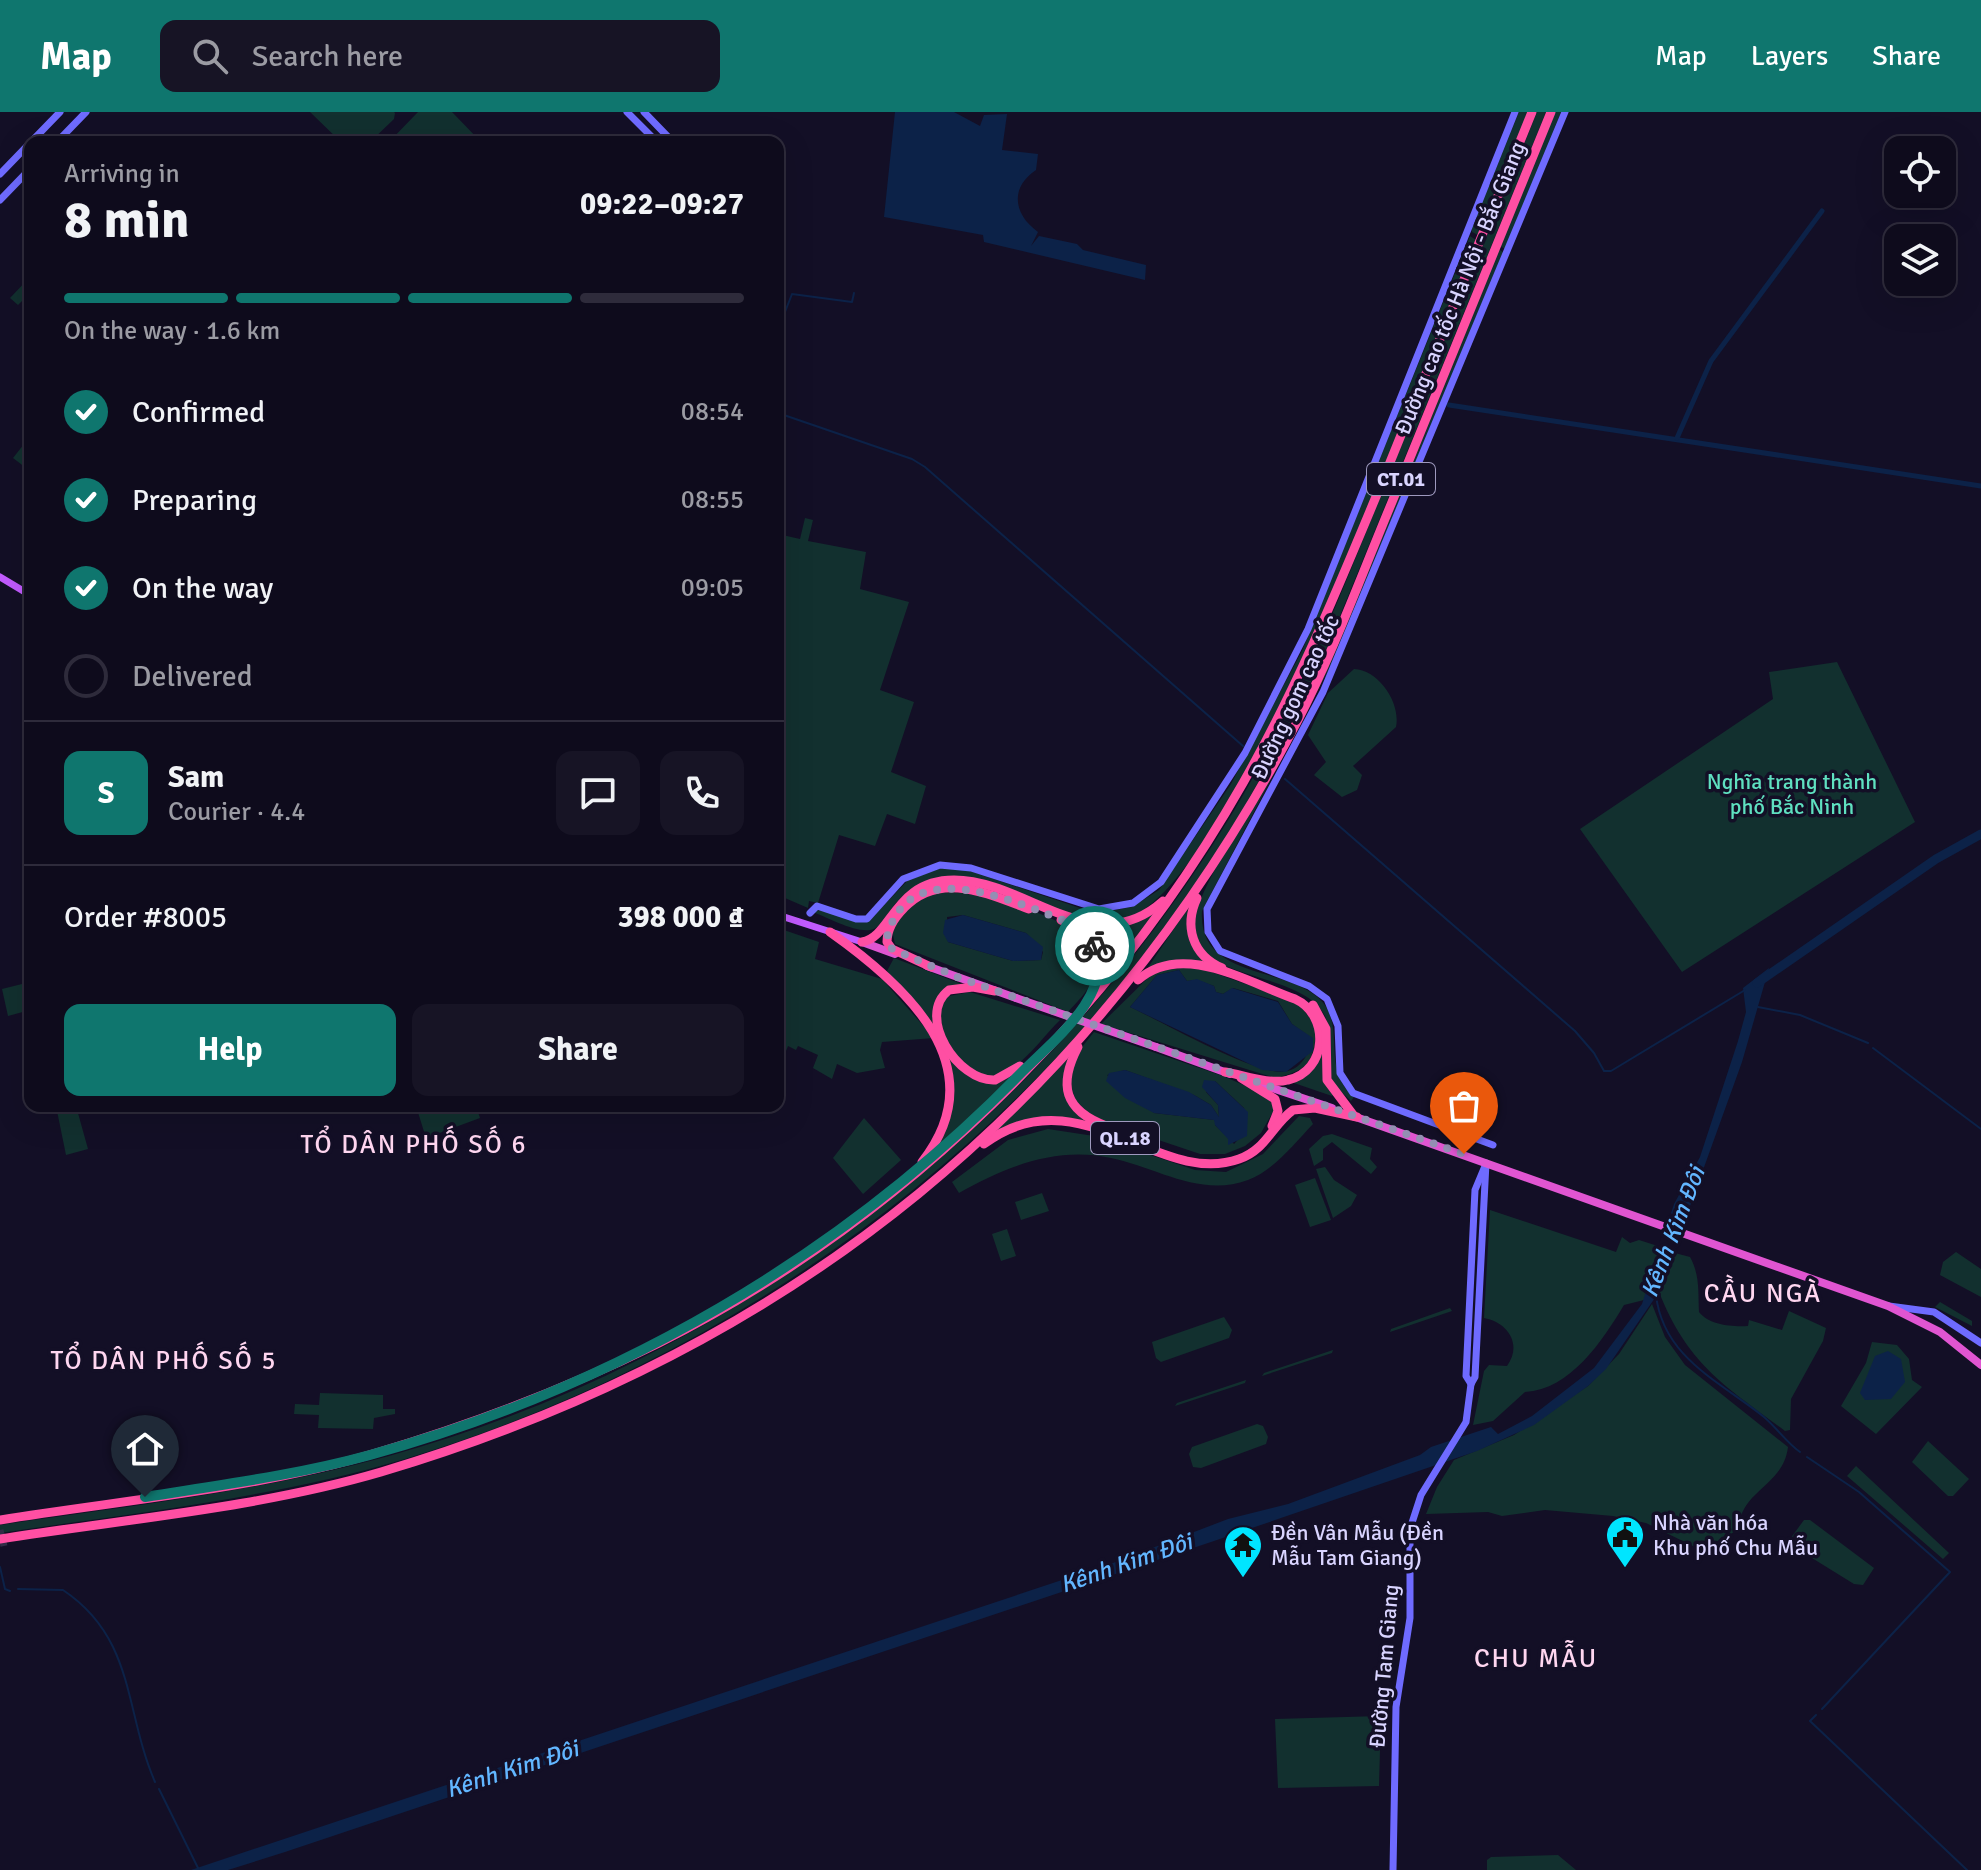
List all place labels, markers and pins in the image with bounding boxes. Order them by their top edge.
pin [1430,1072,1498,1154]
pin [111,1415,179,1497]
place label: Nhà văn hóa Khu phố Chu Mẫu [1653,1509,1818,1561]
public building icon: Nhà văn hóa Khu phố Chu Mẫu [1604,1514,1646,1569]
place label: Đền Vân Mẫu (Đền Mẫu Tam Giang) [1271,1519,1444,1571]
temple icon: Đền Vân Mẫu (Đền Mẫu Tam Giang) [1222,1524,1264,1579]

